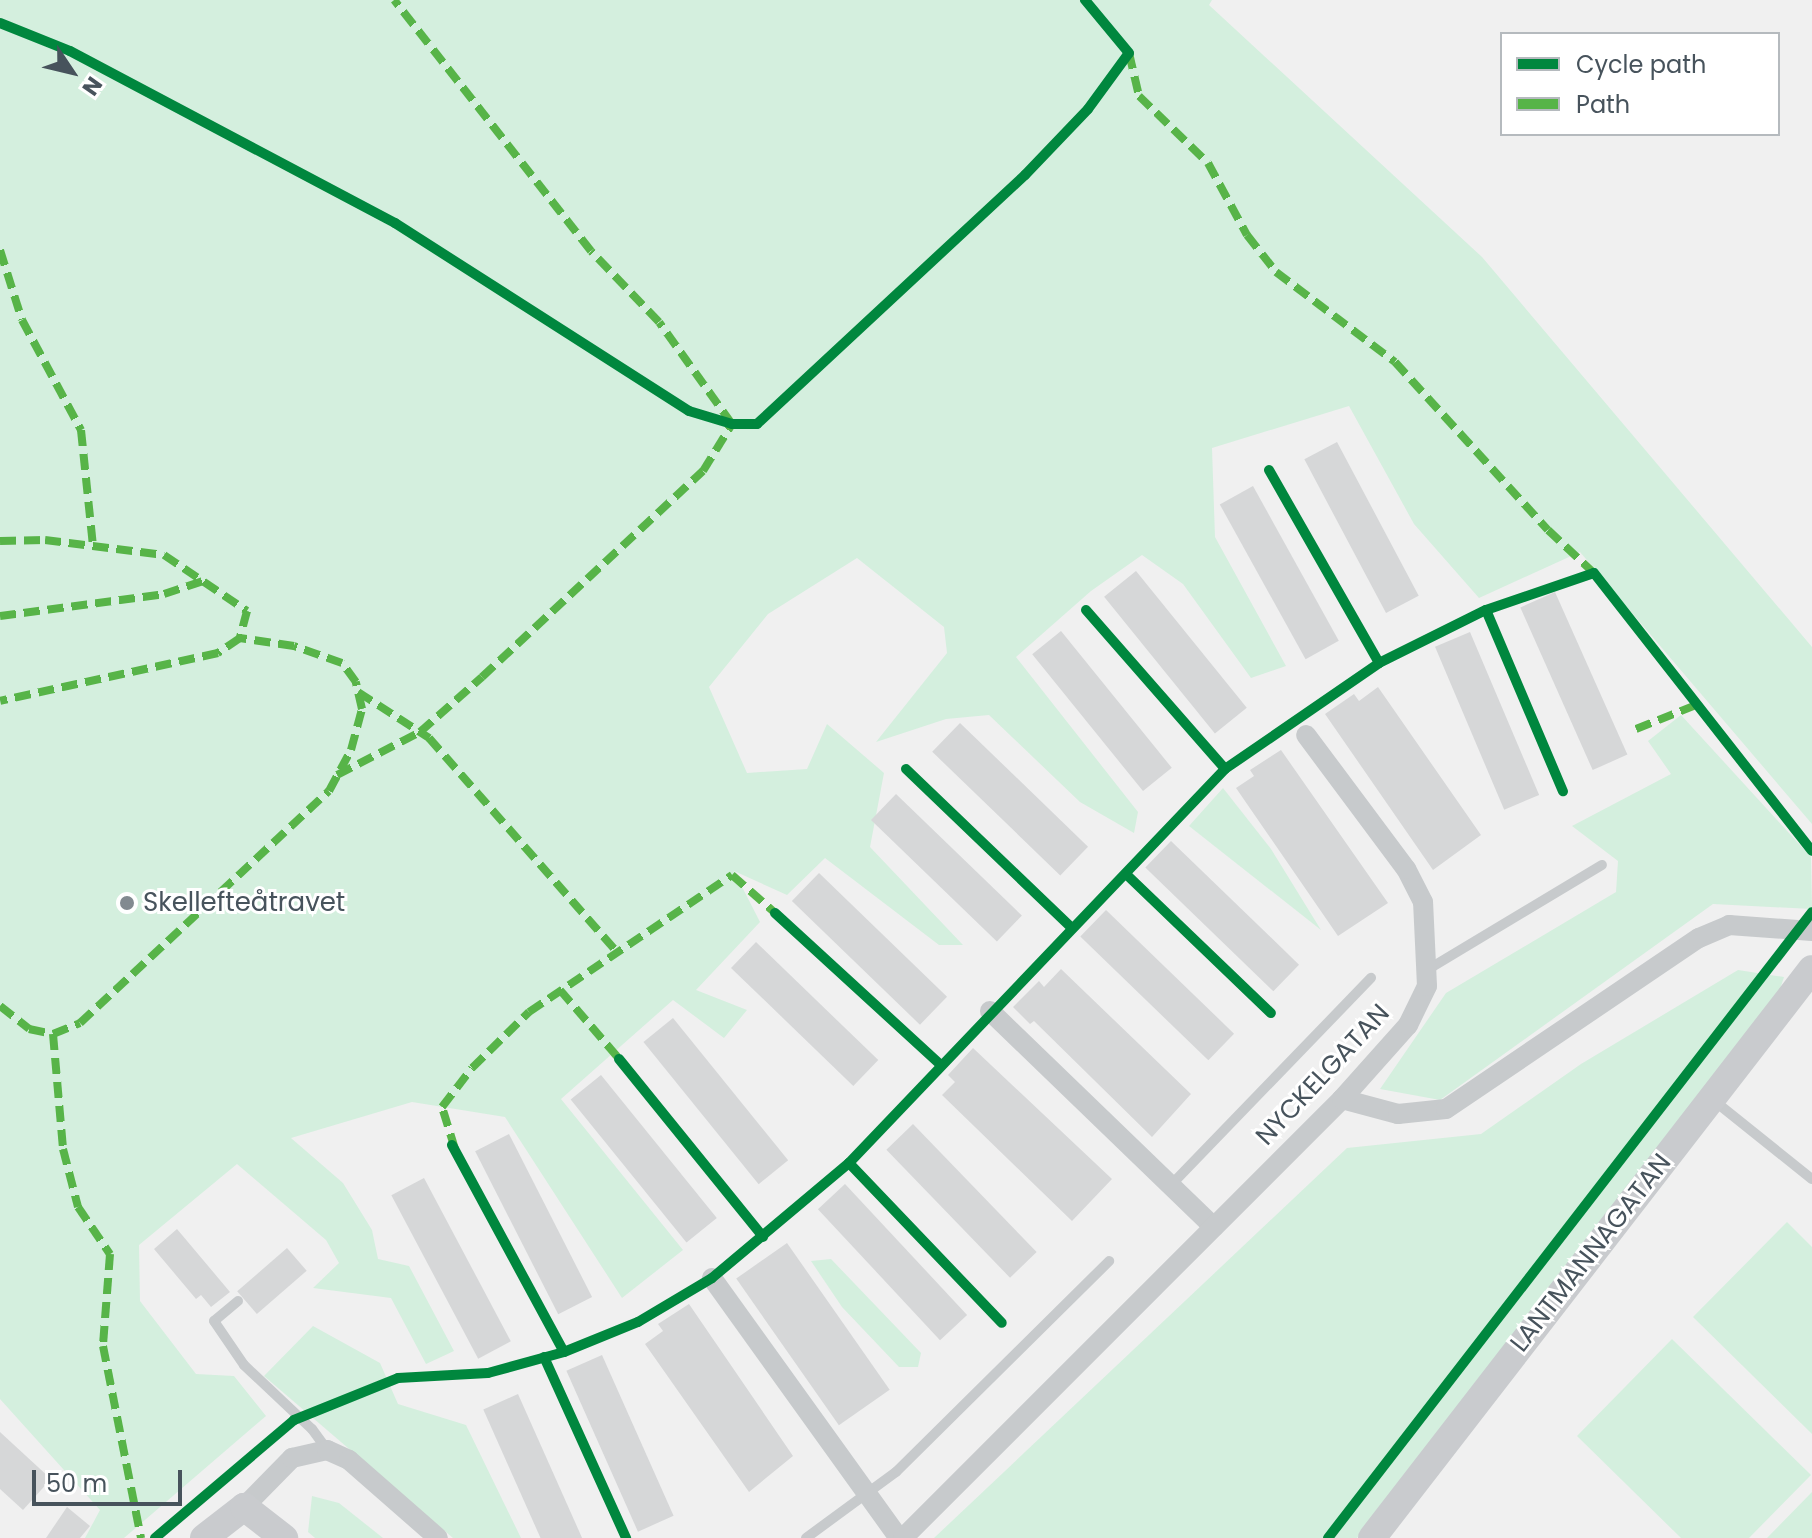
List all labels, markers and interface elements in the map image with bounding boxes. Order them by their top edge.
north arrow [32,32,112,112]
legend [1500,32,1780,136]
text: Cycle path [1576,48,1706,81]
text: N [75,70,110,102]
text: Path [1576,88,1630,121]
place label: Skellefteåtravet [143,887,345,919]
marker: Skellefteåtravet [118,894,136,912]
street label: NYCKELGATAN [1250,998,1396,1152]
street label: LANTMANNAGATAN [1504,1148,1678,1358]
scale bar [36,1454,186,1504]
text: 50 m [46,1467,107,1500]

